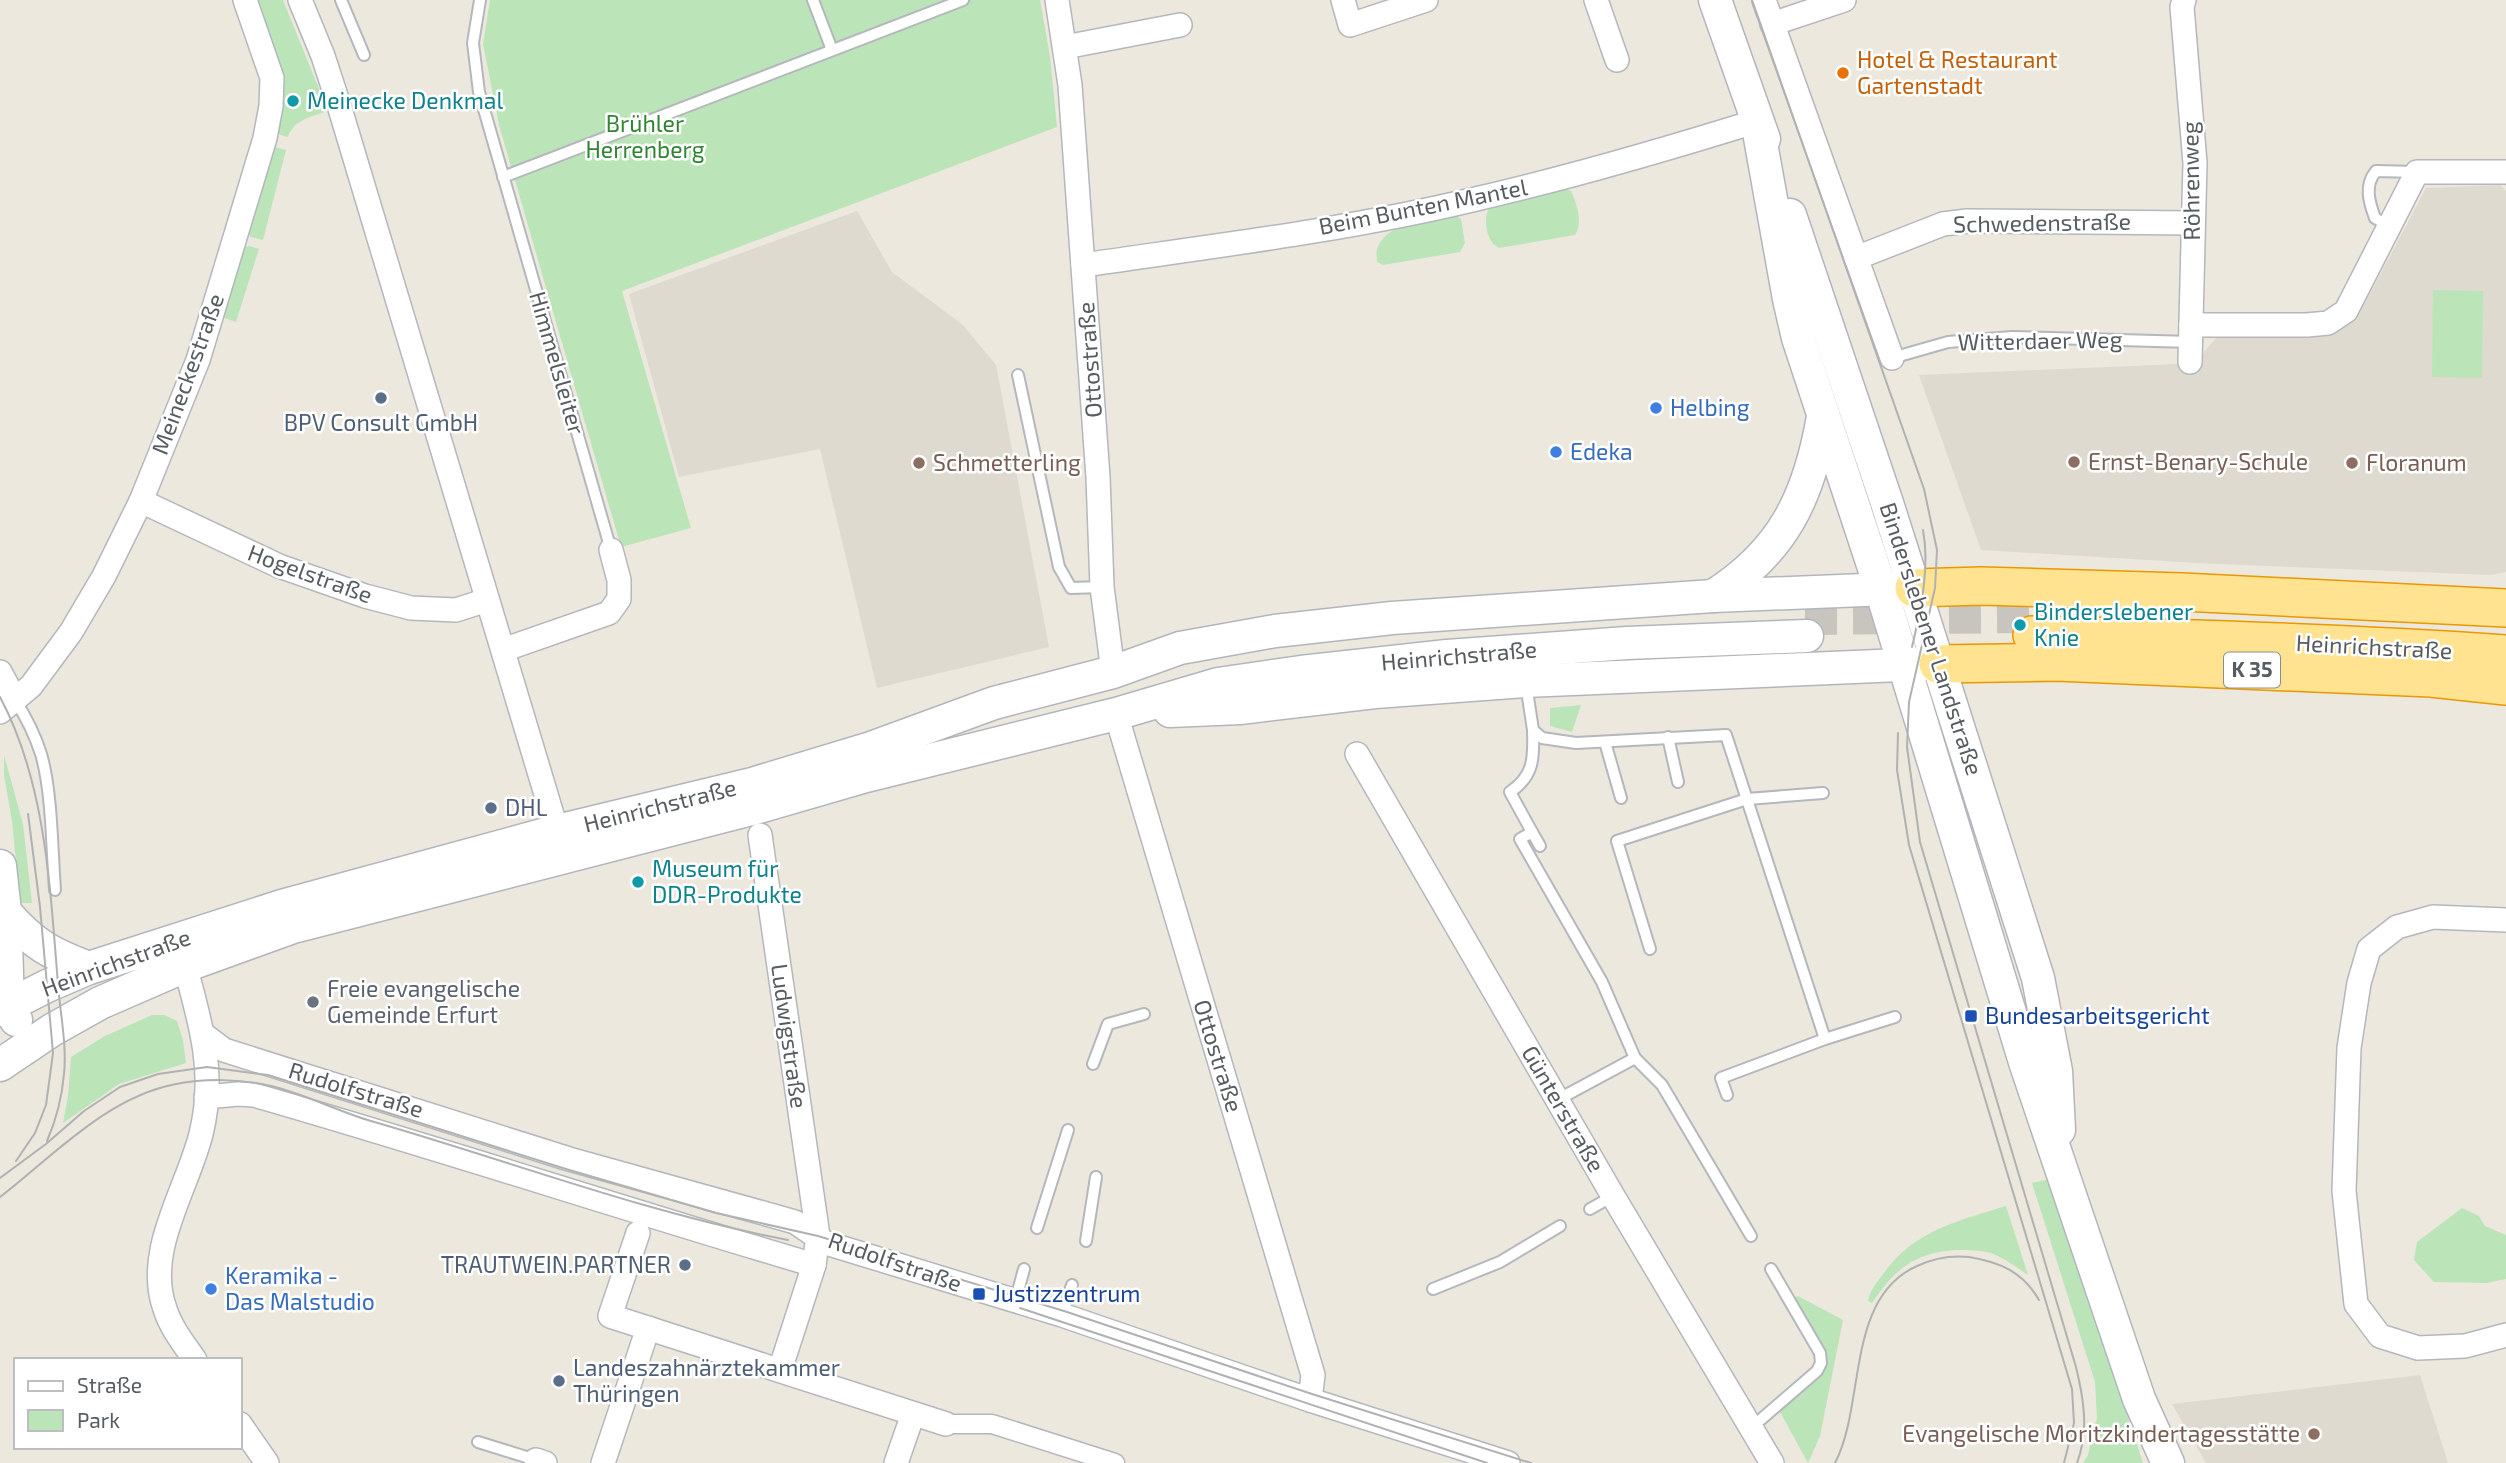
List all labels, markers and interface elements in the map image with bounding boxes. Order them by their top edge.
place label: Hotel & Restaurant Gartenstadt [1857,45,2058,99]
marker: Hotel & Restaurant Gartenstadt [1835,65,1851,81]
place label: Meinecke Denkmal [307,86,503,114]
marker: Meinecke Denkmal [285,93,301,109]
park label: Brühler Herrenberg [585,109,705,163]
street label: Röhrenweg [2175,121,2205,241]
street label: Beim Bunten Mantel [1316,172,1530,240]
street label: Schwedenstraße [1953,206,2131,238]
street label: Himmelsleiter [524,288,592,437]
street label: Meineckestraße [145,289,229,458]
street label: Ottostraße [1071,301,1107,419]
street label: Witterdaer Weg [1957,325,2123,355]
marker: BPV Consult GmbH [373,390,389,406]
place label: Helbing [1670,393,1750,421]
marker: Helbing [1648,400,1664,416]
place label: BPV Consult GmbH [284,408,478,436]
place label: Edeka [1570,437,1633,465]
marker: Edeka [1548,444,1564,460]
place label: Ernst-Benary-Schule [2088,447,2308,475]
place label: Schmetterling [933,448,1081,476]
place label: Floranum [2366,448,2467,476]
marker: Ernst-Benary-Schule [2066,454,2082,470]
marker: Schmetterling [911,455,927,471]
marker: Floranum [2344,455,2360,471]
street label: Binderslebener Landstraße [1875,499,1989,779]
street label: Hogelstraße [244,538,376,609]
place label: Binderslebener Knie [2034,597,2193,651]
marker: Binderslebener Knie [2012,617,2028,633]
street label: Heinrichstraße [2295,628,2453,664]
street label: Heinrichstraße [1380,634,1538,676]
road number: K 35 [2224,652,2280,688]
street label: Heinrichstraße [580,773,739,838]
place label: DHL [505,793,548,821]
marker: DHL [483,800,499,816]
place label: Museum für DDR-Produkte [652,854,802,908]
marker: Museum für DDR-Produkte [630,874,646,890]
street label: Heinrichstraße [37,922,194,1002]
street label: Ludwigstraße [766,962,814,1110]
place label: Freie evangelische Gemeinde Erfurt [327,974,520,1028]
marker: Freie evangelische Gemeinde Erfurt [305,994,321,1010]
street label: Ottostraße [1189,996,1249,1115]
place label: Bundesarbeitsgericht [1985,1001,2210,1029]
marker: Bundesarbeitsgericht [1963,1008,1979,1024]
street label: Günterstraße [1516,1040,1611,1177]
street label: Rudolfstraße [286,1055,427,1123]
street label: Rudolfstraße [825,1225,966,1297]
place label: TRAUTWEIN.PARTNER [441,1250,671,1278]
marker: TRAUTWEIN.PARTNER [677,1257,693,1273]
place label: Keramika - Das Malstudio [225,1261,375,1315]
place label: Justizzentrum [993,1279,1140,1307]
marker: Keramika - Das Malstudio [203,1281,219,1297]
marker: Justizzentrum [971,1286,987,1302]
place label: Landeszahnärztekammer Thüringen [573,1353,840,1407]
legend [14,1358,242,1449]
text: Straße [77,1372,142,1397]
marker: Landeszahnärztekammer Thüringen [551,1373,567,1389]
text: Park [77,1407,120,1432]
place label: Evangelische Moritzkindertagesstätte [1902,1419,2300,1447]
marker: Evangelische Moritzkindertagesstätte [2306,1426,2322,1442]

